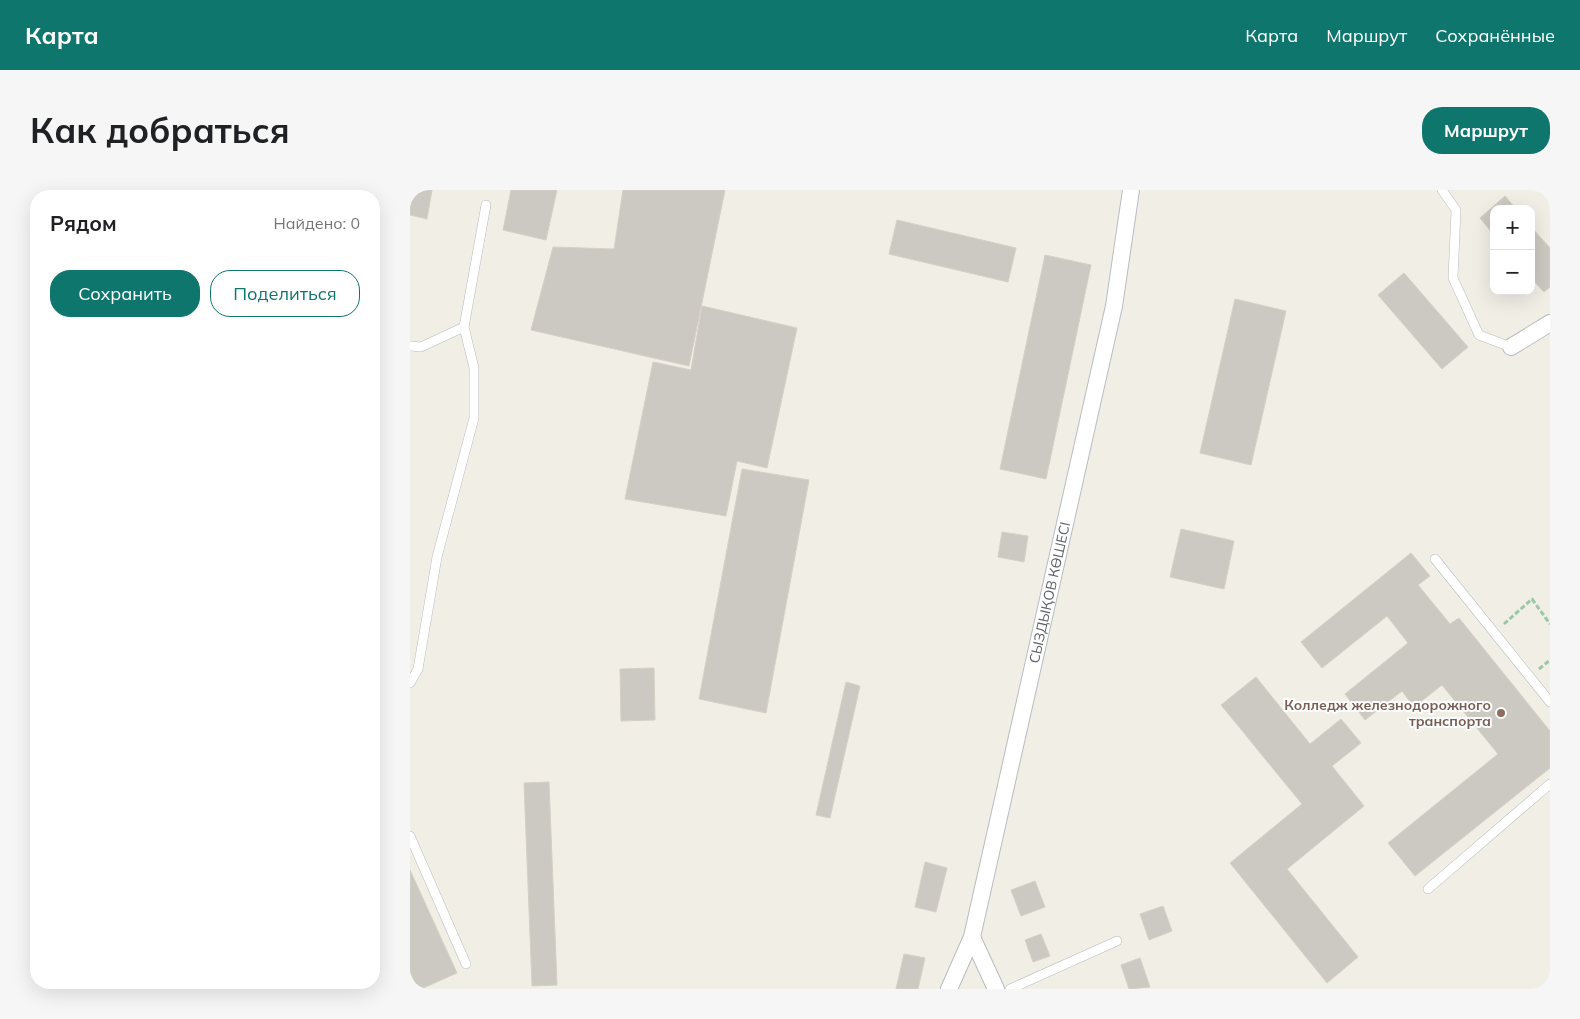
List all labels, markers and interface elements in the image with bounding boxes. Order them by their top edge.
text: Карта [25,20,99,50]
text: Карта [1245,24,1298,47]
text: Маршрут [1326,24,1407,47]
text: Сохранённые [1435,24,1555,47]
button: Маршрут [1422,107,1550,154]
text: Как добраться [30,108,290,152]
map controls [1490,205,1535,295]
button: + [1490,205,1535,250]
text: Рядом [50,210,117,236]
text: Найдено: 0 [274,213,360,233]
button: − [1490,250,1535,295]
button: Сохранить [50,270,200,317]
button: Поделиться [210,270,360,317]
street label: СЫЗДЫҚОВ КӨШЕСІ [1025,520,1074,665]
place label: Колледж железнодорожного транспорта [1284,696,1491,730]
marker: Колледж железнодорожного транспорта [1495,707,1507,719]

